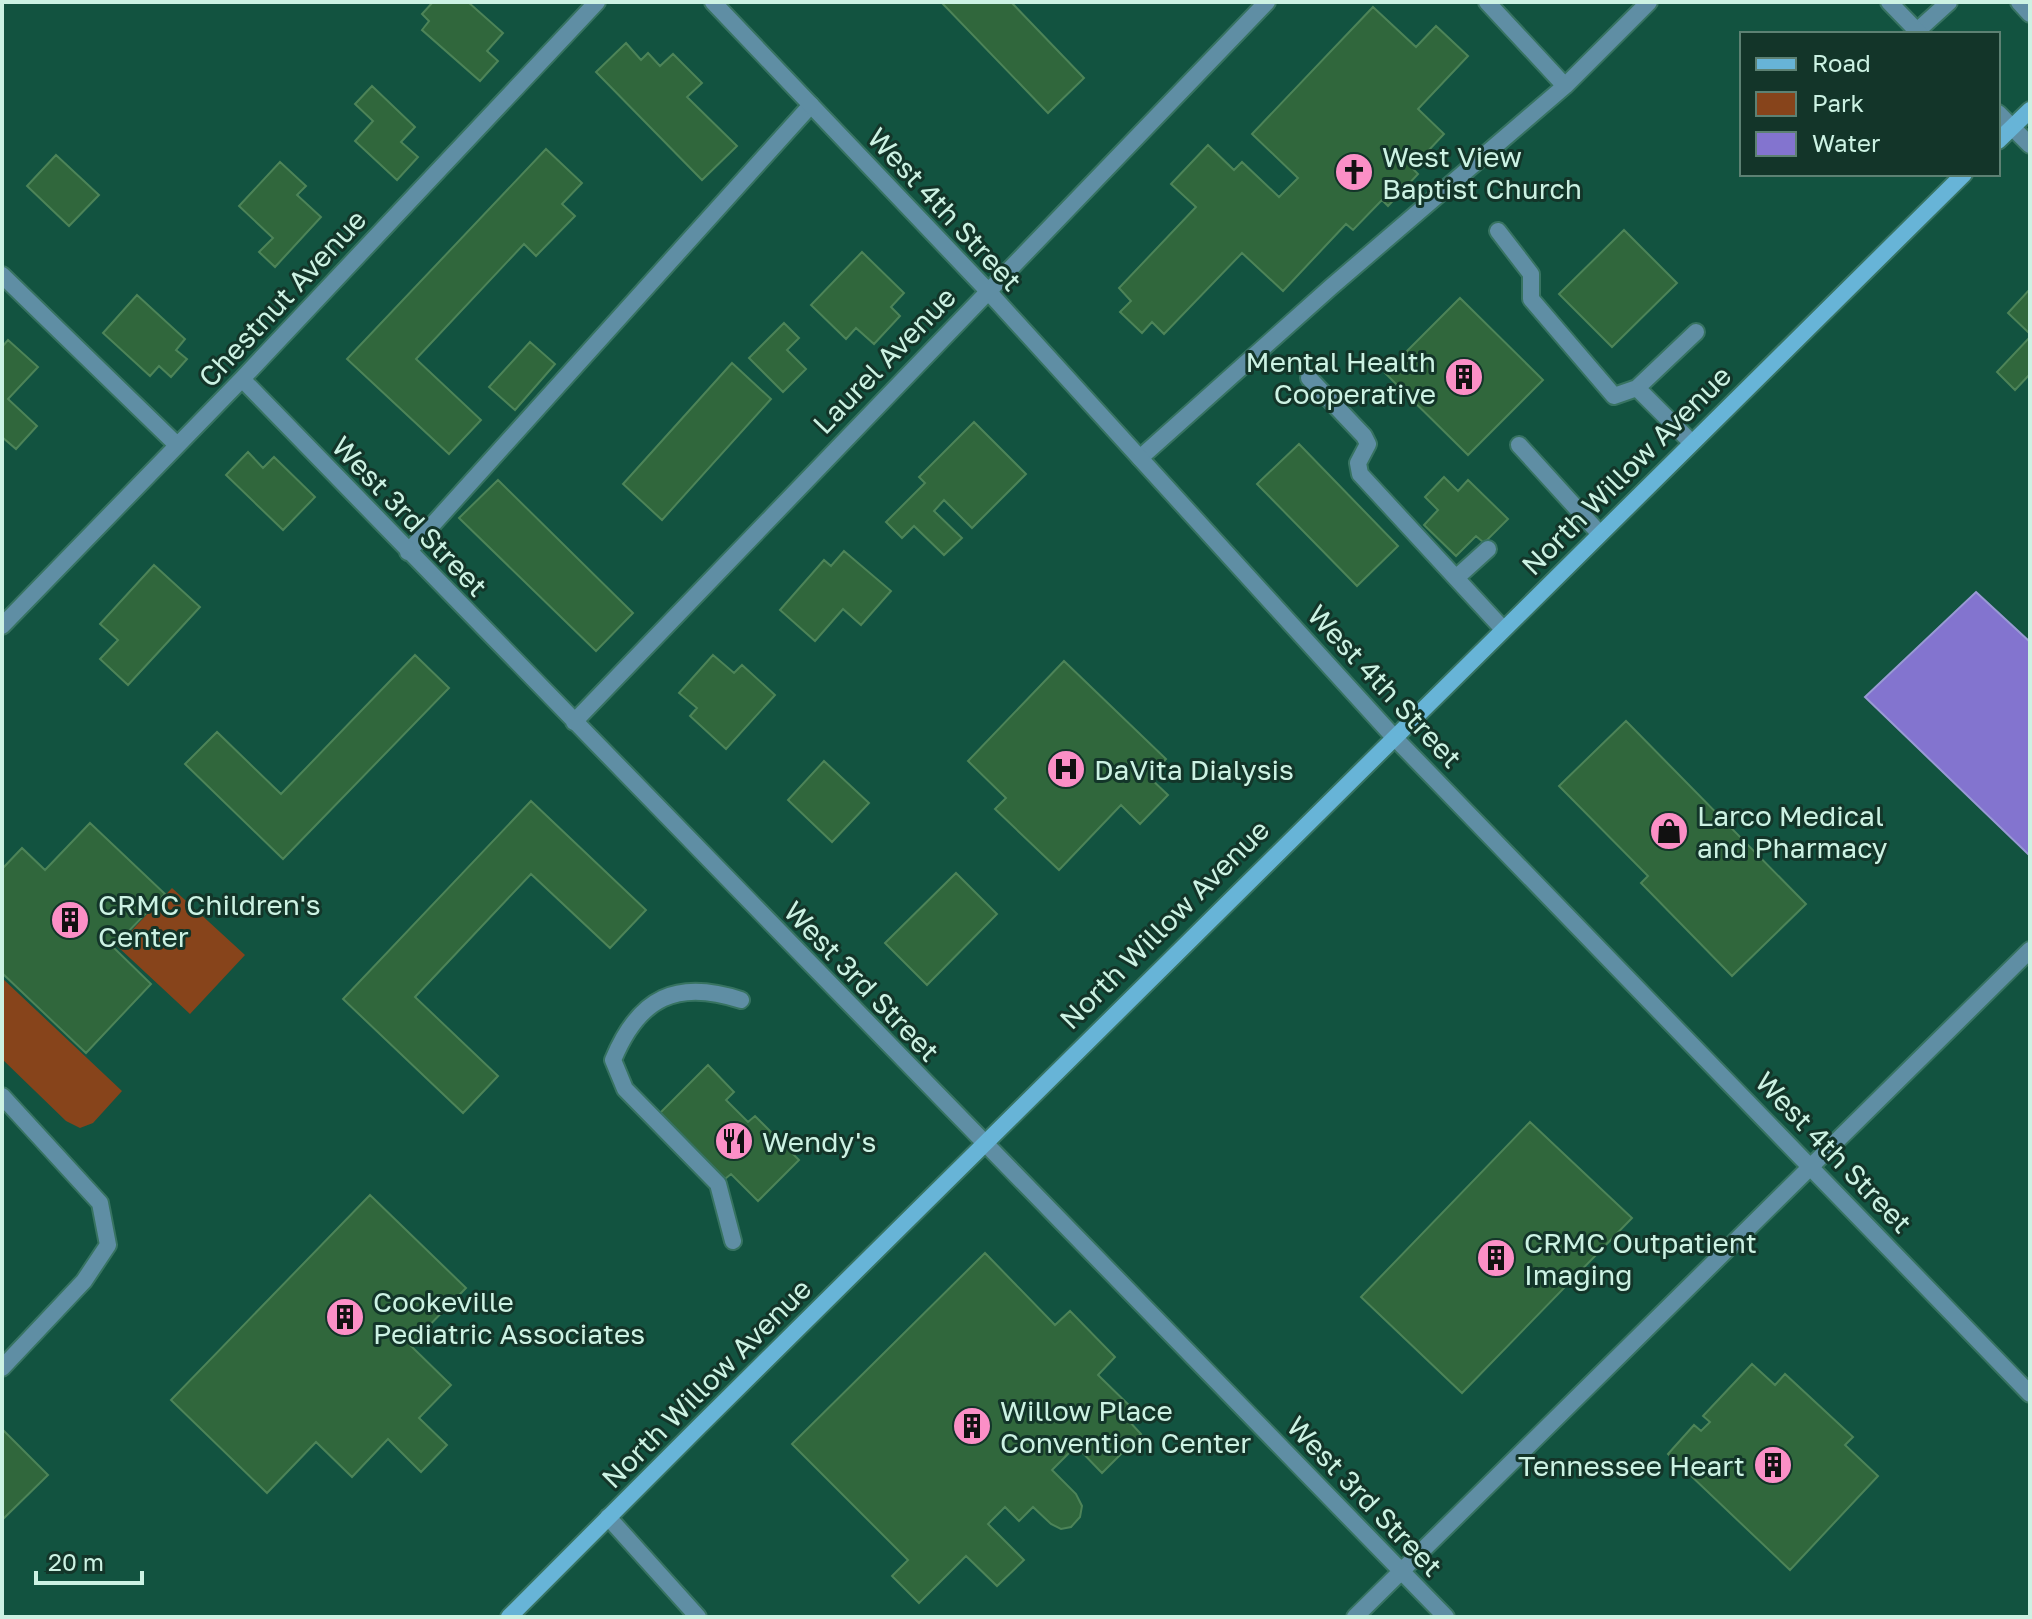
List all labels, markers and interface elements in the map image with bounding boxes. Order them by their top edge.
legend [1740,32,2000,176]
text: Road [1812,48,1871,77]
text: Park [1812,88,1864,117]
street label: West 4th Street [861,121,1029,297]
text: Water [1812,128,1880,157]
place label: West View Baptist Church [1382,140,1582,205]
church icon: West View Baptist Church [1333,151,1375,193]
street label: Chestnut Avenue [192,203,372,393]
street label: Laurel Avenue [806,280,962,440]
place label: Mental Health Cooperative [1246,345,1436,410]
building icon: Mental Health Cooperative [1443,356,1485,398]
street label: North Willow Avenue [1515,359,1737,581]
street label: West 3rd Street [325,429,495,603]
street label: West 4th Street [1301,598,1469,774]
hospital icon: DaVita Dialysis [1045,748,1087,790]
place label: DaVita Dialysis [1094,753,1294,786]
place label: Larco Medical and Pharmacy [1697,799,1888,864]
shop icon: Larco Medical and Pharmacy [1648,810,1690,852]
street label: North Willow Avenue [1053,813,1275,1035]
place label: CRMC Children's Center [98,888,321,953]
street label: West 3rd Street [777,894,947,1068]
building icon: CRMC Children's Center [49,899,91,941]
street label: West 4th Street [1749,1065,1919,1239]
restaurant icon: Wendy's [713,1120,755,1162]
place label: Wendy's [762,1125,876,1158]
place label: CRMC Outpatient Imaging [1524,1226,1757,1291]
building icon: CRMC Outpatient Imaging [1475,1237,1517,1279]
street label: North Willow Avenue [595,1272,817,1494]
place label: Cookeville Pediatric Associates [373,1285,645,1350]
building icon: Cookeville Pediatric Associates [324,1296,366,1338]
place label: Willow Place Convention Center [1000,1394,1251,1459]
building icon: Willow Place Convention Center [951,1405,993,1447]
street label: West 3rd Street [1280,1409,1450,1583]
building icon: Tennessee Heart [1752,1444,1794,1486]
place label: Tennessee Heart [1518,1449,1745,1482]
scale bar [36,1535,142,1585]
text: 20 m [48,1547,104,1576]

